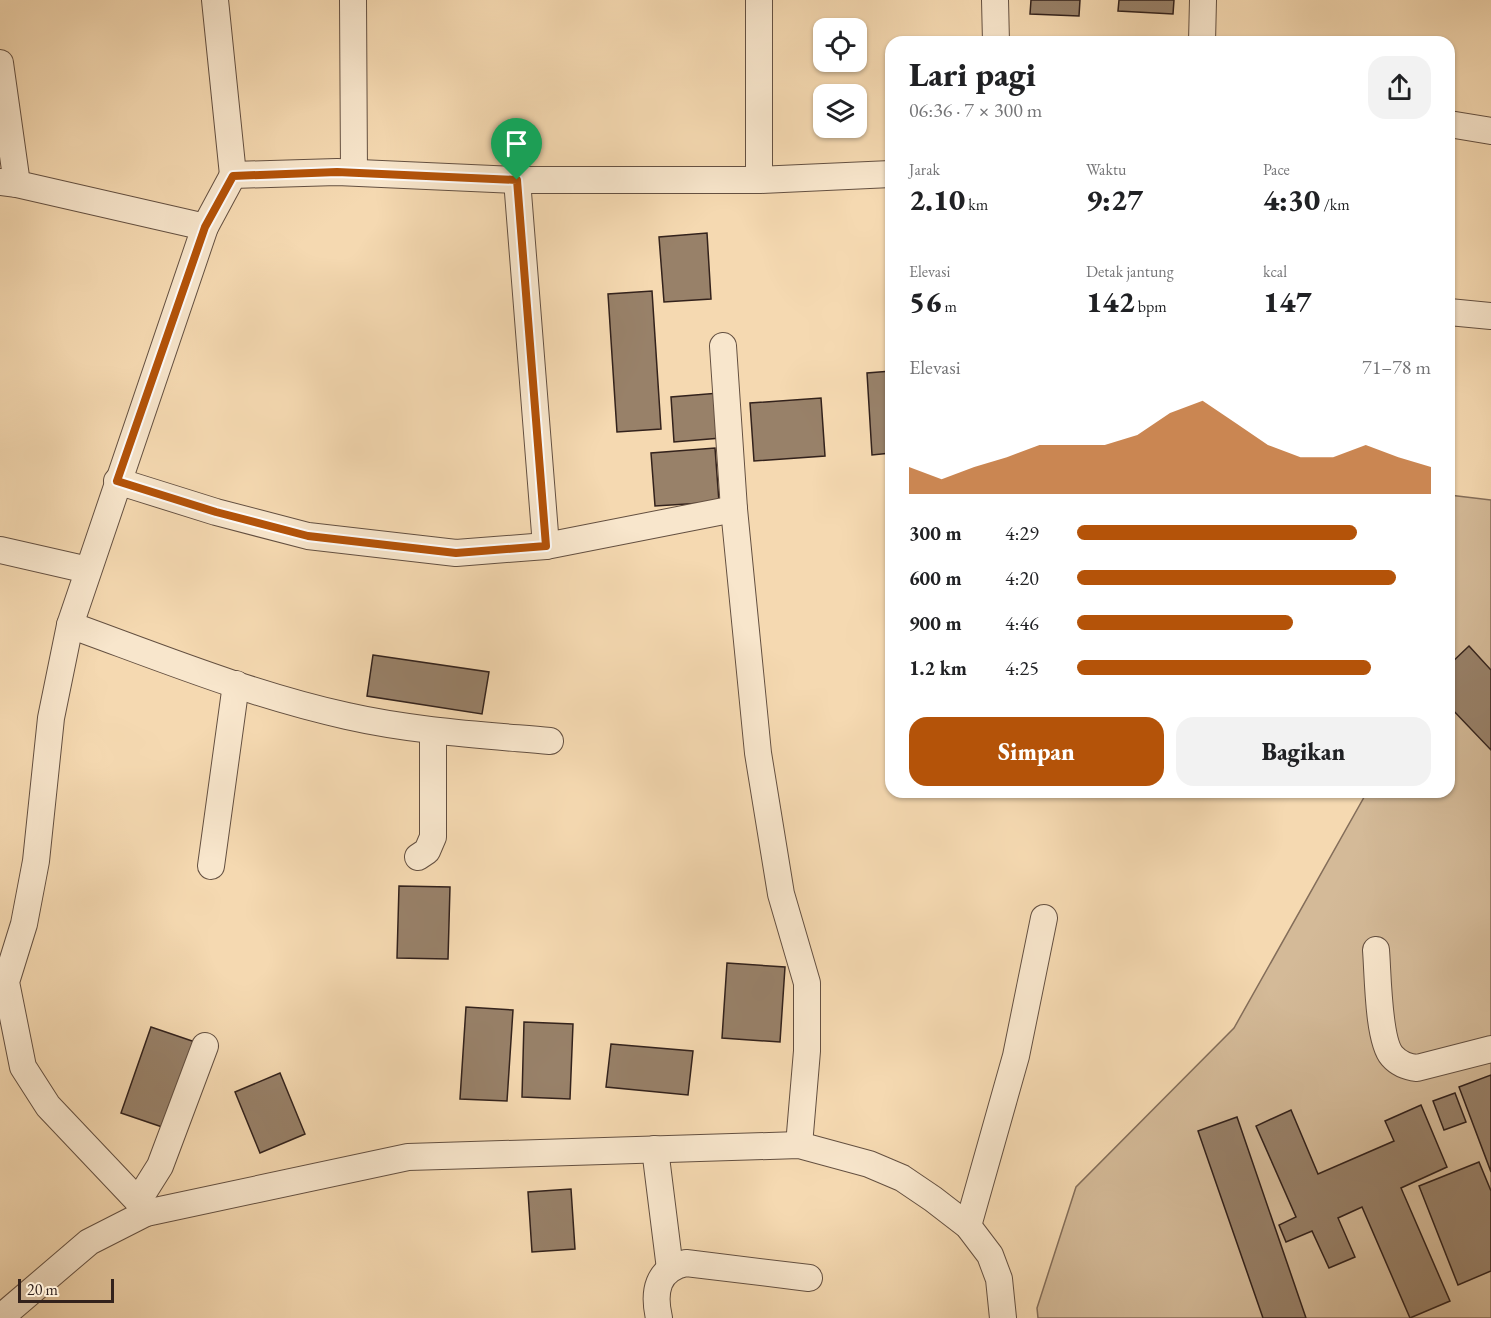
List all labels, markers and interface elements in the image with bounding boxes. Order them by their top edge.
map controls [813,18,867,138]
button: locate [813,18,867,72]
text: Lari pagi [909,53,1036,96]
button: share [1368,56,1431,119]
button: layers [813,84,867,138]
text: 06:36 · 7 × 300 m [909,97,1042,123]
pin [491,118,542,180]
icon: arrive [500,127,533,160]
text: Jarak [909,159,940,180]
text: Waktu [1086,159,1126,180]
text: Pace [1263,159,1290,180]
text: 2.10 [909,180,965,219]
text: 9:27 [1086,180,1143,219]
text: 4:30 [1263,180,1320,219]
text: km [965,194,988,215]
text: /km [1320,194,1350,215]
text: Elevasi [909,261,950,282]
text: Detak jantung [1086,261,1174,282]
text: kcal [1263,261,1287,282]
text: 56 [909,282,941,321]
text: 142 [1086,282,1135,321]
text: 147 [1263,282,1312,321]
text: m [941,296,957,317]
text: bpm [1135,296,1167,317]
text: Elevasi [909,354,961,380]
text: 71–78 m [1362,354,1431,380]
text: 300 m [909,520,962,546]
text: 4:29 [1005,520,1039,546]
text: 600 m [909,565,962,591]
text: 4:20 [1005,565,1039,591]
text: 900 m [909,610,962,636]
text: 4:46 [1005,610,1039,636]
text: 1.2 km [909,655,967,681]
text: 4:25 [1005,655,1039,681]
button: Simpan [909,717,1164,786]
button: Bagikan [1176,717,1431,786]
scale bar [18,1276,114,1304]
text: 20 m [27,1279,58,1300]

